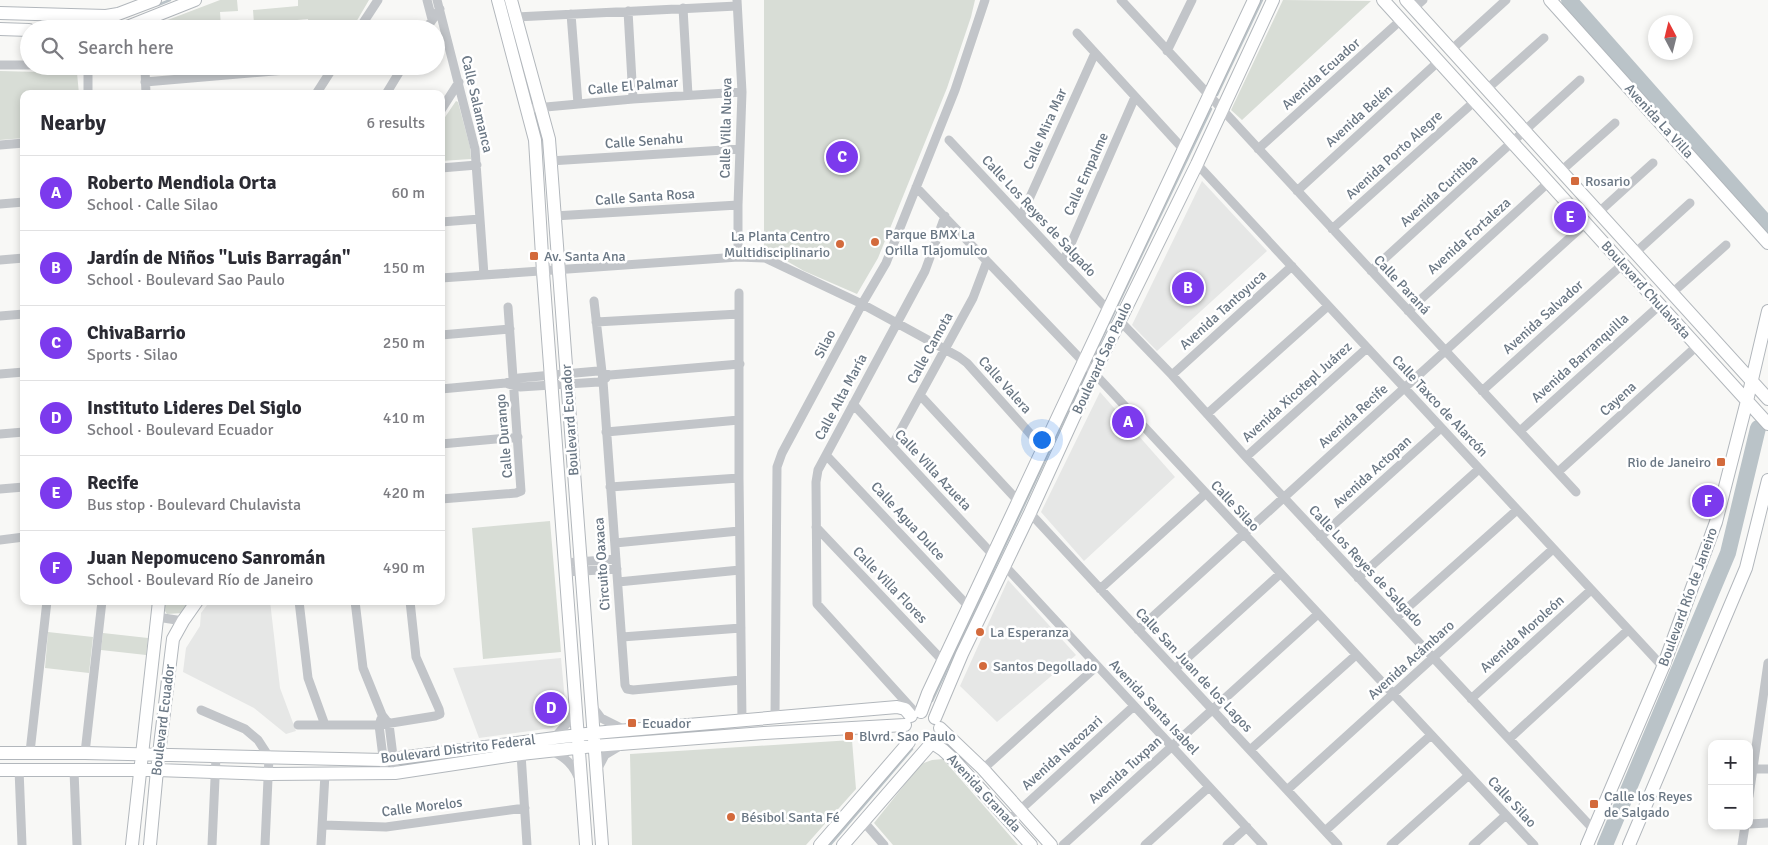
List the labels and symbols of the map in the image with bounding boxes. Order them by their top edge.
north arrow [1648,15,1693,60]
street label: Avenida Ecuador [1278,34,1364,114]
street label: Calle Salamanca [458,54,496,154]
street label: Calle El Palmar [587,74,680,98]
street label: Calle Villa Nueva [717,77,735,179]
street label: Avenida La Villa [1621,80,1697,162]
street label: Avenida Belén [1322,81,1396,151]
street label: Calle Mira Mar [1019,85,1071,172]
street label: Avenida Porto Alegre [1342,107,1446,203]
street label: Calle Senahu [604,130,684,152]
street label: Calle Empalme [1060,130,1112,218]
pin: C [826,138,858,176]
street label: Calle Los Reyes de Salgado [978,152,1100,280]
street label: Avenida Curitiba [1397,152,1481,230]
place label: Rosario [1585,173,1630,190]
marker: Rosario [1569,175,1581,187]
street label: Calle Santa Rosa [595,185,695,209]
street label: Avenida Fortaleza [1424,194,1514,278]
pin: E [1554,198,1586,236]
place label: Parque BMX La Orilla Tlajomulco [885,226,988,259]
place label: La Planta Centro Multidisciplinario [724,228,830,261]
marker: Parque BMX La Orilla Tlajomulco [869,236,881,248]
street label: Boulevard Chulavista [1598,237,1694,343]
marker: La Planta Centro Multidisciplinario [834,238,846,250]
place label: Av. Santa Ana [544,248,626,265]
marker: Av. Santa Ana [528,250,540,262]
street label: Calle Paraná [1370,252,1434,318]
street label: Avenida Tantoyuca [1176,267,1270,353]
pin: B [1172,269,1204,307]
street label: Avenida Salvador [1499,276,1587,358]
street label: Boulevard Sao Paulo [1069,299,1135,417]
street label: Calle Camota [903,309,957,387]
street label: Avenida Barranquilla [1528,310,1632,406]
street label: Silao [810,327,840,361]
street label: Avenida Xicotepl Juárez [1239,338,1355,446]
street label: Calle Alta María [811,351,871,443]
street label: Calle Taxco de Alarcón [1388,352,1492,460]
street label: Calle Valera [975,353,1035,417]
street label: Boulevard Ecuador [558,363,582,477]
street label: Cayena [1596,378,1640,420]
street label: Avenida Recife [1315,380,1391,452]
street label: Calle Durango [492,393,516,479]
pin: A [1112,403,1144,441]
street label: Calle Villa Azueta [891,426,975,514]
your location [1029,427,1055,453]
street label: Avenida Actopan [1329,432,1415,512]
place label: Rio de Janeiro [1627,454,1711,471]
marker: Rio de Janeiro [1715,456,1727,468]
street label: Calle Silao [1207,477,1263,535]
street label: Calle Agua Dulce [867,478,949,564]
pin: F [1692,482,1724,520]
street label: Calle Los Reyes de Salgado [1305,502,1427,630]
street label: Circuito Oaxaca [590,517,614,611]
street label: Boulevard Río de Janeiro [1655,525,1721,669]
street label: Calle Villa Flores [849,543,931,627]
street label: Avenida Moroleón [1476,592,1568,676]
street label: Calle San Juan de los Lagos [1132,604,1256,736]
street label: Avenida Acámbaro [1364,617,1458,703]
place label: La Esperanza [990,624,1069,641]
marker: La Esperanza [974,626,986,638]
street label: Avenida Santa Isabel [1106,656,1202,758]
place label: Santos Degollado [993,658,1097,675]
marker: Santos Degollado [977,660,989,672]
street label: Boulevard Ecuador [148,662,178,777]
pin: D [535,689,567,727]
street label: Avenida Nacozari [1018,712,1106,794]
place label: Ecuador [642,715,692,732]
marker: Ecuador [626,717,638,729]
place label: Blvrd. Sao Paulo [859,728,956,745]
marker: Blvrd. Sao Paulo [843,730,855,742]
street label: Boulevard Distrito Federal [380,731,536,767]
street label: Avenida Tuxpan [1085,733,1165,807]
street label: Avenida Granada [943,750,1025,836]
street label: Calle Silao [1484,773,1540,831]
place label: Calle los Reyes de Salgado [1604,788,1693,821]
street label: Calle Morelos [381,794,463,820]
marker: Calle los Reyes de Salgado [1588,798,1600,810]
place label: Bésibol Santa Fé [741,809,840,826]
marker: Bésibol Santa Fé [725,811,737,823]

